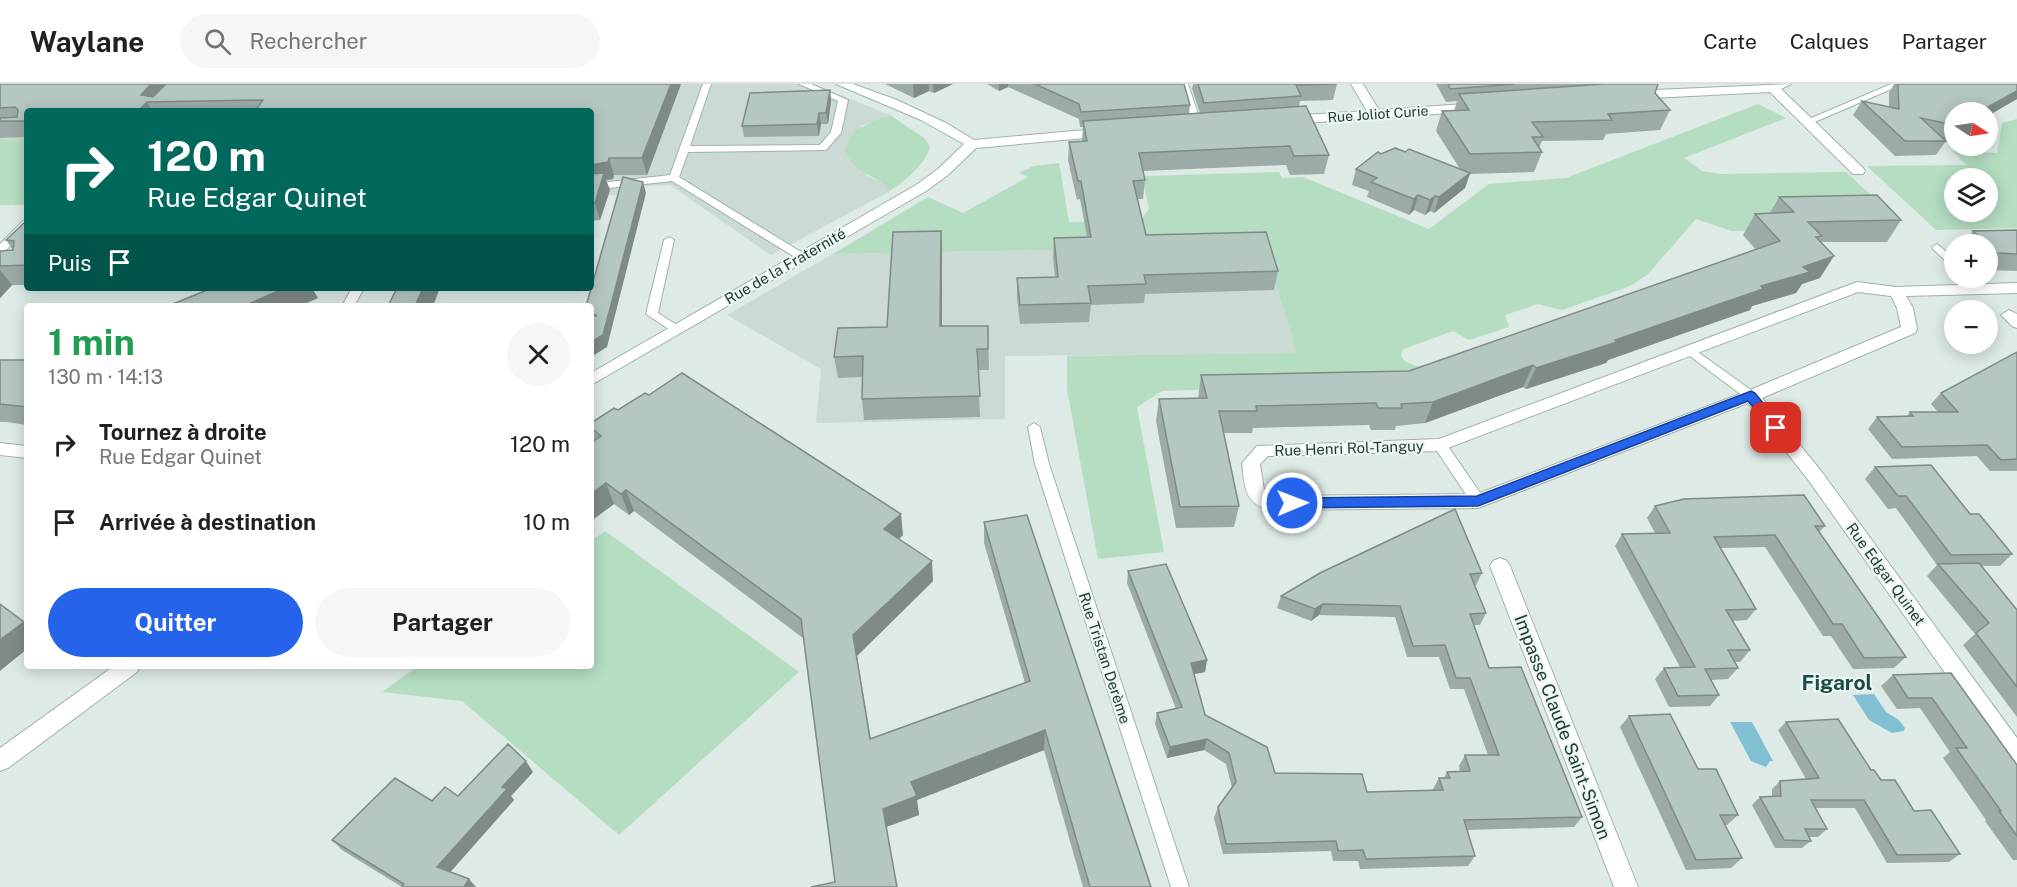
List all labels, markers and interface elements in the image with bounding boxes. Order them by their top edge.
search box [180,14,600,68]
text: Waylane [30,25,144,58]
icon: search [201,25,234,58]
text: Rechercher [249,28,367,54]
text: Carte [1703,29,1757,54]
text: Calques [1790,29,1869,54]
text: Partager [1902,29,1987,54]
street label: Rue Joliot Curie [1327,102,1429,125]
north arrow [1944,102,1998,156]
map controls [1944,102,1998,354]
text: 120 m [147,131,266,180]
icon: right [48,132,126,210]
button: layers [1944,168,1998,222]
text: Rue Edgar Quinet [147,181,367,213]
street label: Rue de la Fraternité [721,224,849,308]
button: + [1944,234,1998,288]
icon: arrive [103,246,136,279]
text: Puis [48,250,91,276]
button: − [1944,300,1998,354]
text: 1 min [48,321,135,363]
button: close [507,323,570,386]
text: 130 m · 14:13 [48,365,163,389]
pin [1750,402,1801,453]
icon: arrive [1759,411,1792,444]
text: Tournez à droite [99,419,267,445]
icon: right [48,428,81,461]
text: 120 m [510,431,570,457]
street label: Rue Henri Rol-Tanguy [1274,437,1424,459]
text: Rue Edgar Quinet [99,445,262,469]
position arrow [1260,471,1324,535]
icon: arrive [48,506,81,539]
text: Arrivée à destination [99,509,316,535]
text: 10 m [523,509,570,535]
street label: Rue Edgar Quinet [1843,520,1929,629]
button: Quitter [48,588,303,657]
button: Partager [315,588,570,657]
street label: Rue Tristan Derème [1076,590,1134,726]
street label: Impasse Claude Saint-Simon [1510,611,1616,843]
district label: Figarol [1802,670,1872,695]

